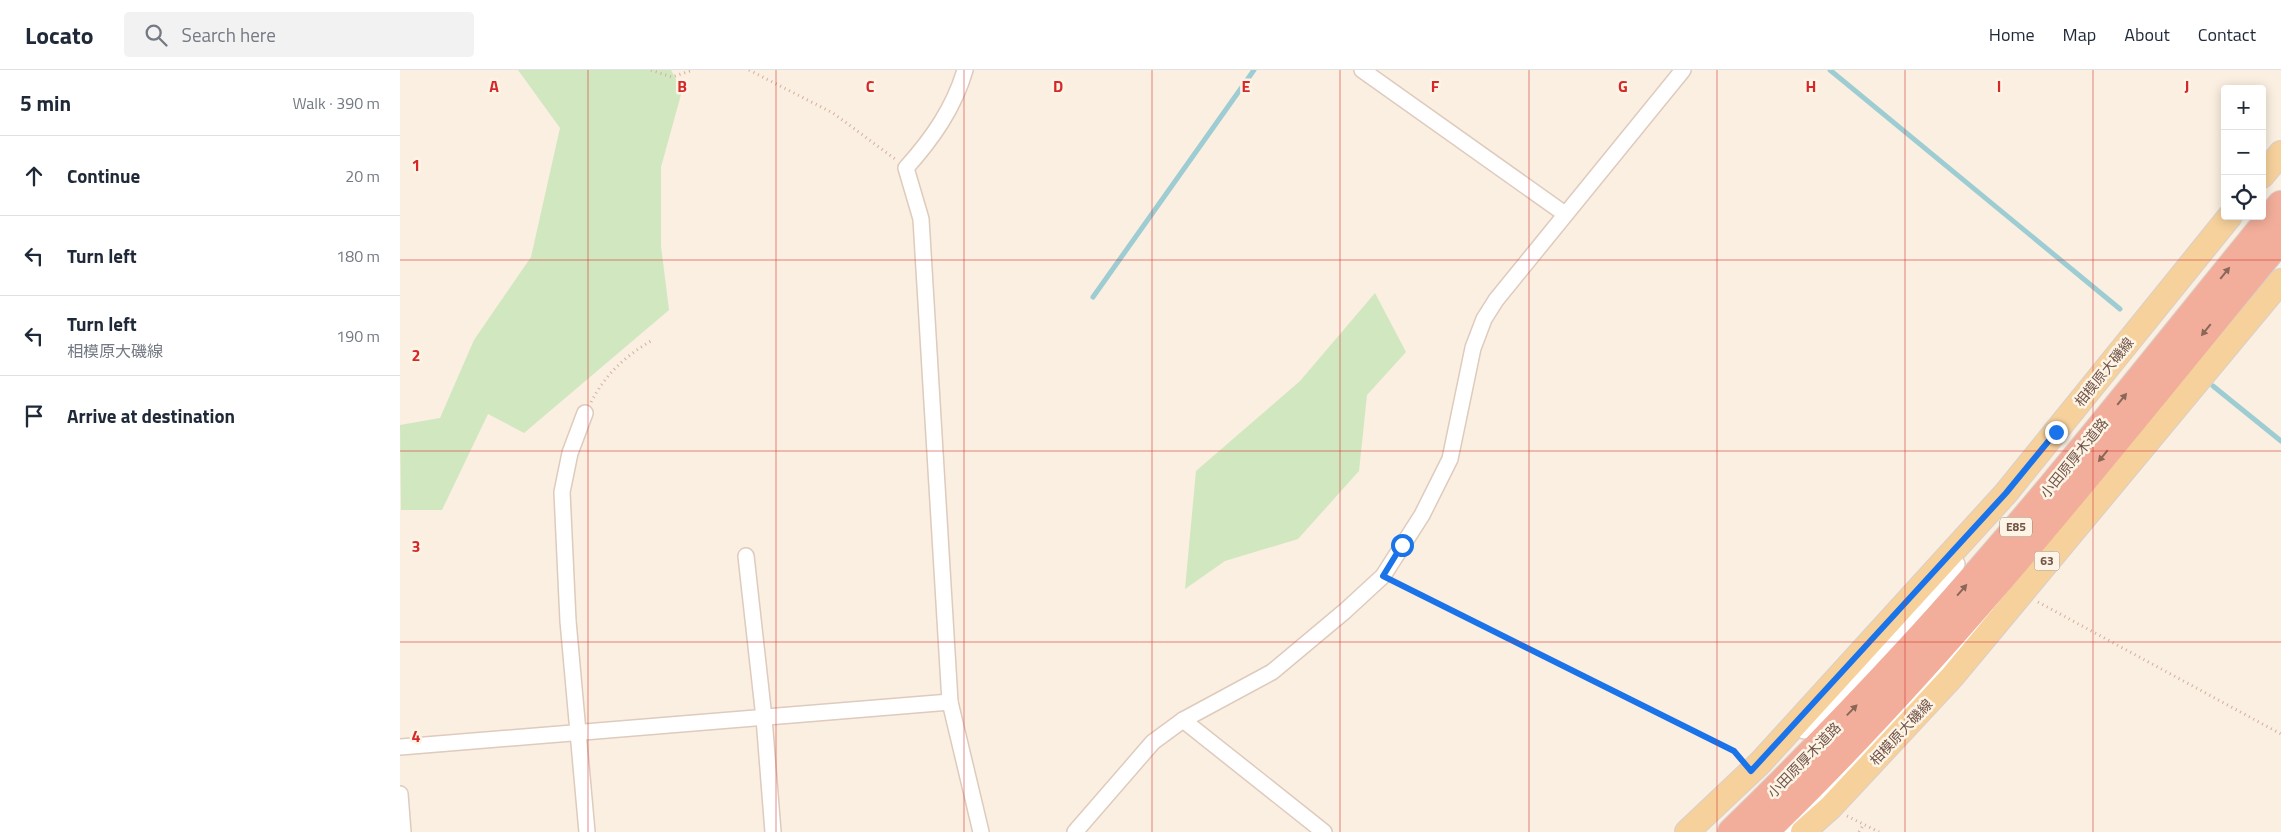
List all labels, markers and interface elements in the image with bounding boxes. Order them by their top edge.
search box [124,12,474,57]
text: Locato [25,17,94,53]
text: Search here [182,20,276,49]
icon: search [142,21,170,49]
text: Home [1989,21,2035,48]
text: Map [2063,21,2096,48]
text: About [2124,21,2170,48]
text: Contact [2198,21,2256,48]
text: A [489,74,499,98]
text: B [677,74,687,98]
text: C [866,74,875,98]
text: D [1053,74,1063,98]
text: E [1242,74,1251,98]
text: F [1431,74,1440,98]
text: G [1618,74,1628,98]
text: H [1806,74,1816,98]
text: I [1997,74,2001,98]
text: J [2185,74,2189,98]
map controls [2221,85,2266,220]
button: + [2221,85,2266,130]
text: 5 min [20,87,71,119]
text: Walk · 390 m [292,91,380,115]
button: − [2221,130,2266,175]
text: 1 [412,153,420,177]
text: Continue [67,161,140,190]
icon: ahead [20,162,48,190]
text: 20 m [345,164,380,188]
button: locate [2221,175,2266,220]
text: Turn left [67,241,137,270]
icon: left [20,242,48,270]
text: 180 m [336,244,380,268]
one-way arrow [2220,267,2231,280]
text: Turn left [67,309,137,338]
icon: left [20,322,48,350]
one-way arrow [2200,323,2211,336]
text: 190 m [336,324,380,348]
street label: 相模原大磯線 [2069,332,2138,411]
text: 相模原大磯線 [67,339,163,363]
text: 2 [412,343,420,367]
one-way arrow [2117,393,2128,406]
text: Arrive at destination [67,401,235,430]
icon: arrive [20,402,48,430]
street label: 小田原厚木道路 [2035,413,2113,502]
route end [2045,421,2068,444]
one-way arrow [2098,449,2109,462]
road number: E85 [2000,518,2032,537]
text: 3 [412,534,420,558]
route start [1391,534,1414,557]
road number: 63 [2034,552,2060,571]
one-way arrow [1956,584,1967,597]
street label: 相模原大磯線 [1864,694,1937,770]
one-way arrow [1846,704,1858,716]
street label: 小田原厚木道路 [1762,717,1845,802]
text: 4 [412,724,421,748]

